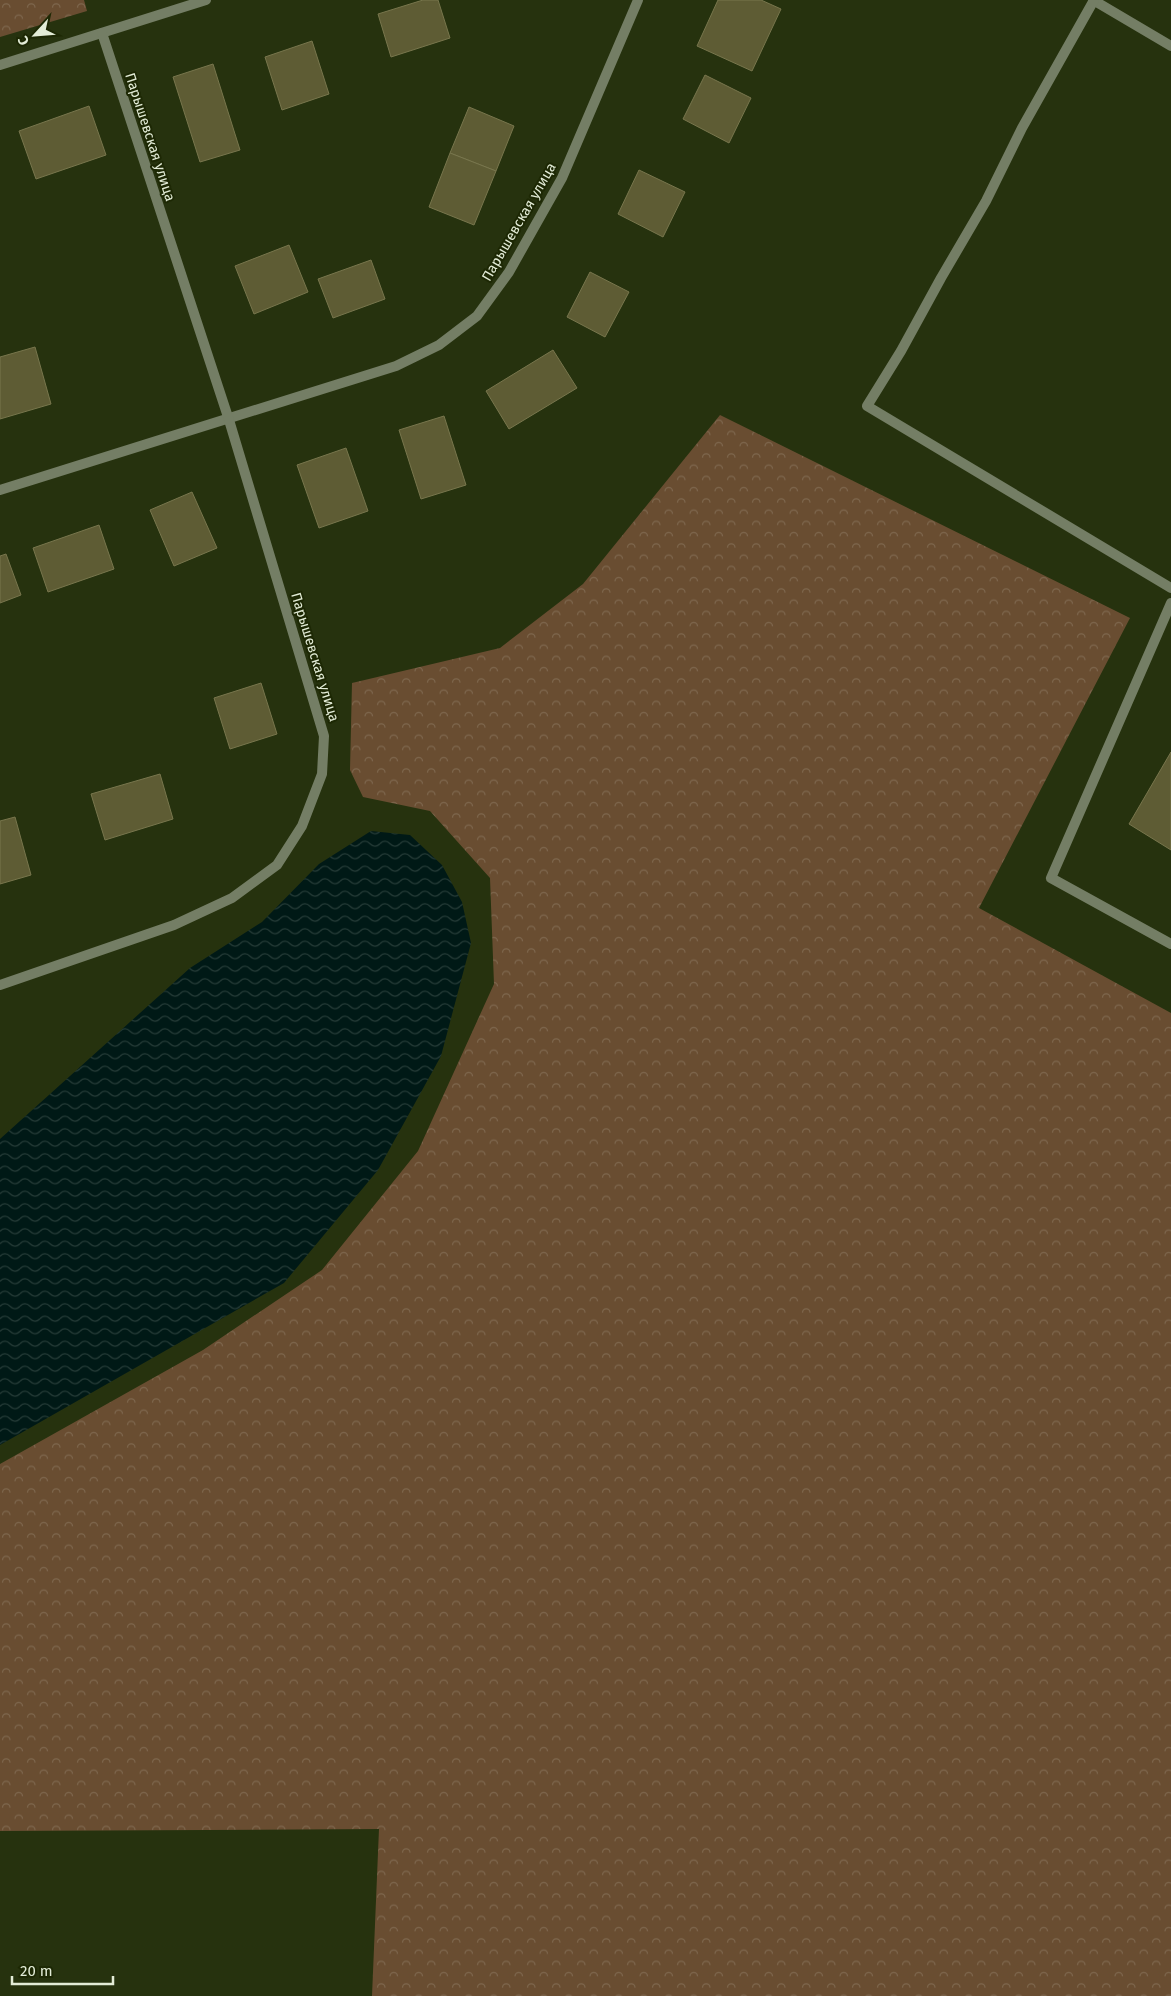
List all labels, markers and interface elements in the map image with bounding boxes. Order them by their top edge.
north arrow [10,10,60,60]
text: С [14,33,33,48]
street label: Парышевская улица [121,71,179,203]
street label: Парышевская улица [478,160,560,284]
street label: Парышевская улица [287,590,343,724]
scale bar [12,1954,114,1986]
text: 20 m [20,1962,53,1980]

